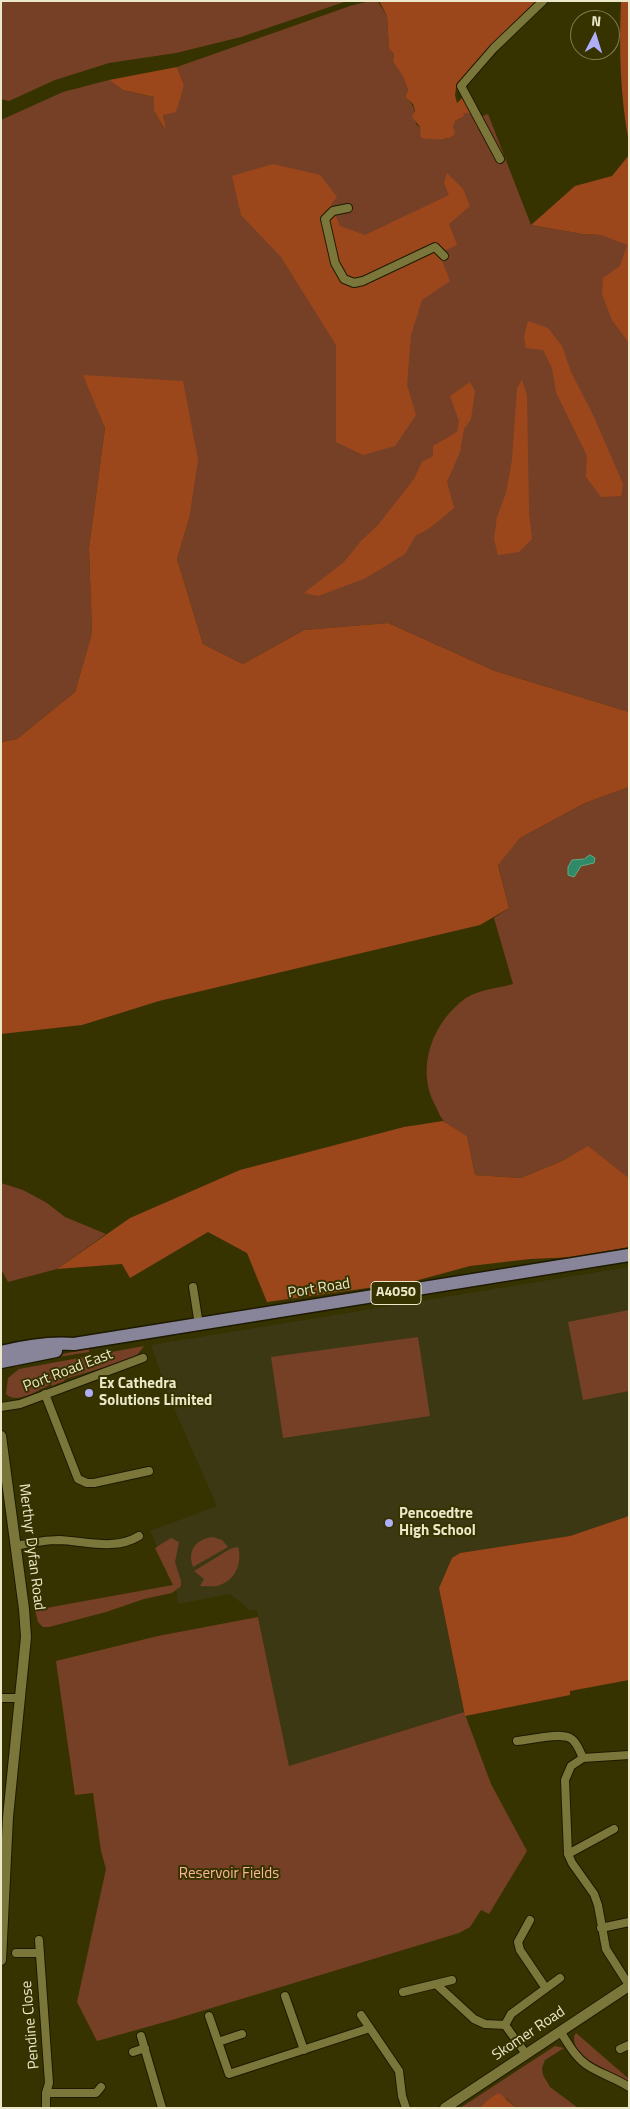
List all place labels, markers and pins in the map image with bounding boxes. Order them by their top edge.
place label: Ex Cathedra Solutions Limited [99,1375,212,1410]
marker: Ex Cathedra Solutions Limited [83,1387,95,1399]
place label: Pencoedtre High School [399,1505,476,1540]
marker: Pencoedtre High School [383,1517,395,1529]

